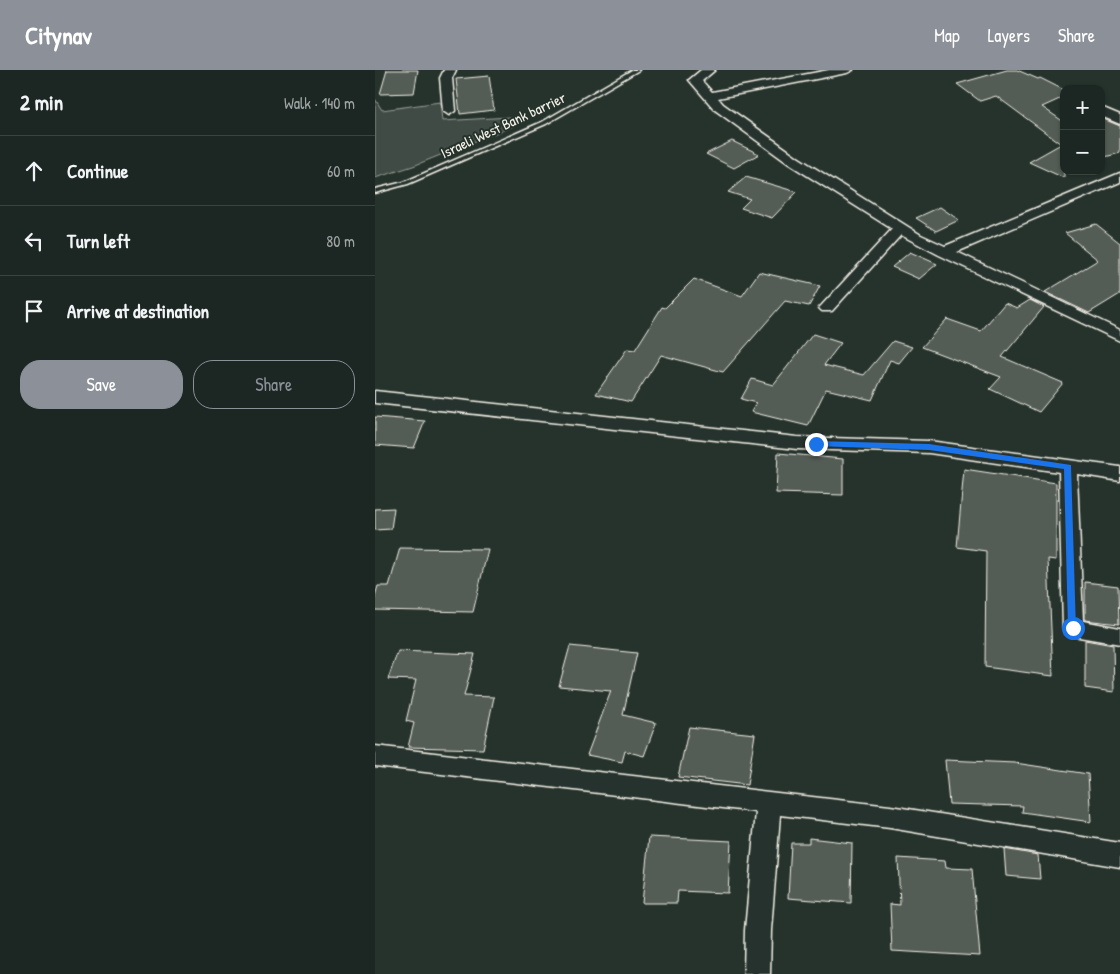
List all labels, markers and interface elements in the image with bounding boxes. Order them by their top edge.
text: Citynav [25,19,92,51]
text: Map [934,23,960,48]
text: Layers [988,23,1030,48]
text: Share [1058,23,1095,48]
map controls [1060,85,1105,175]
button: + [1060,85,1105,130]
street label: Israeli West Bank barrier [437,87,569,163]
text: 2 min [20,88,63,117]
text: Walk · 140 m [284,92,355,114]
button: − [1060,130,1105,175]
icon: ahead [20,157,48,185]
text: Continue [67,158,128,184]
text: 60 m [327,160,355,182]
icon: left [20,227,48,255]
text: Turn left [67,228,130,254]
text: 80 m [326,230,355,252]
icon: arrive [20,297,48,325]
text: Arrive at destination [67,298,209,324]
button: Save [20,360,183,409]
button: Share [193,360,355,409]
route end [805,433,828,456]
route start [1062,617,1085,640]

